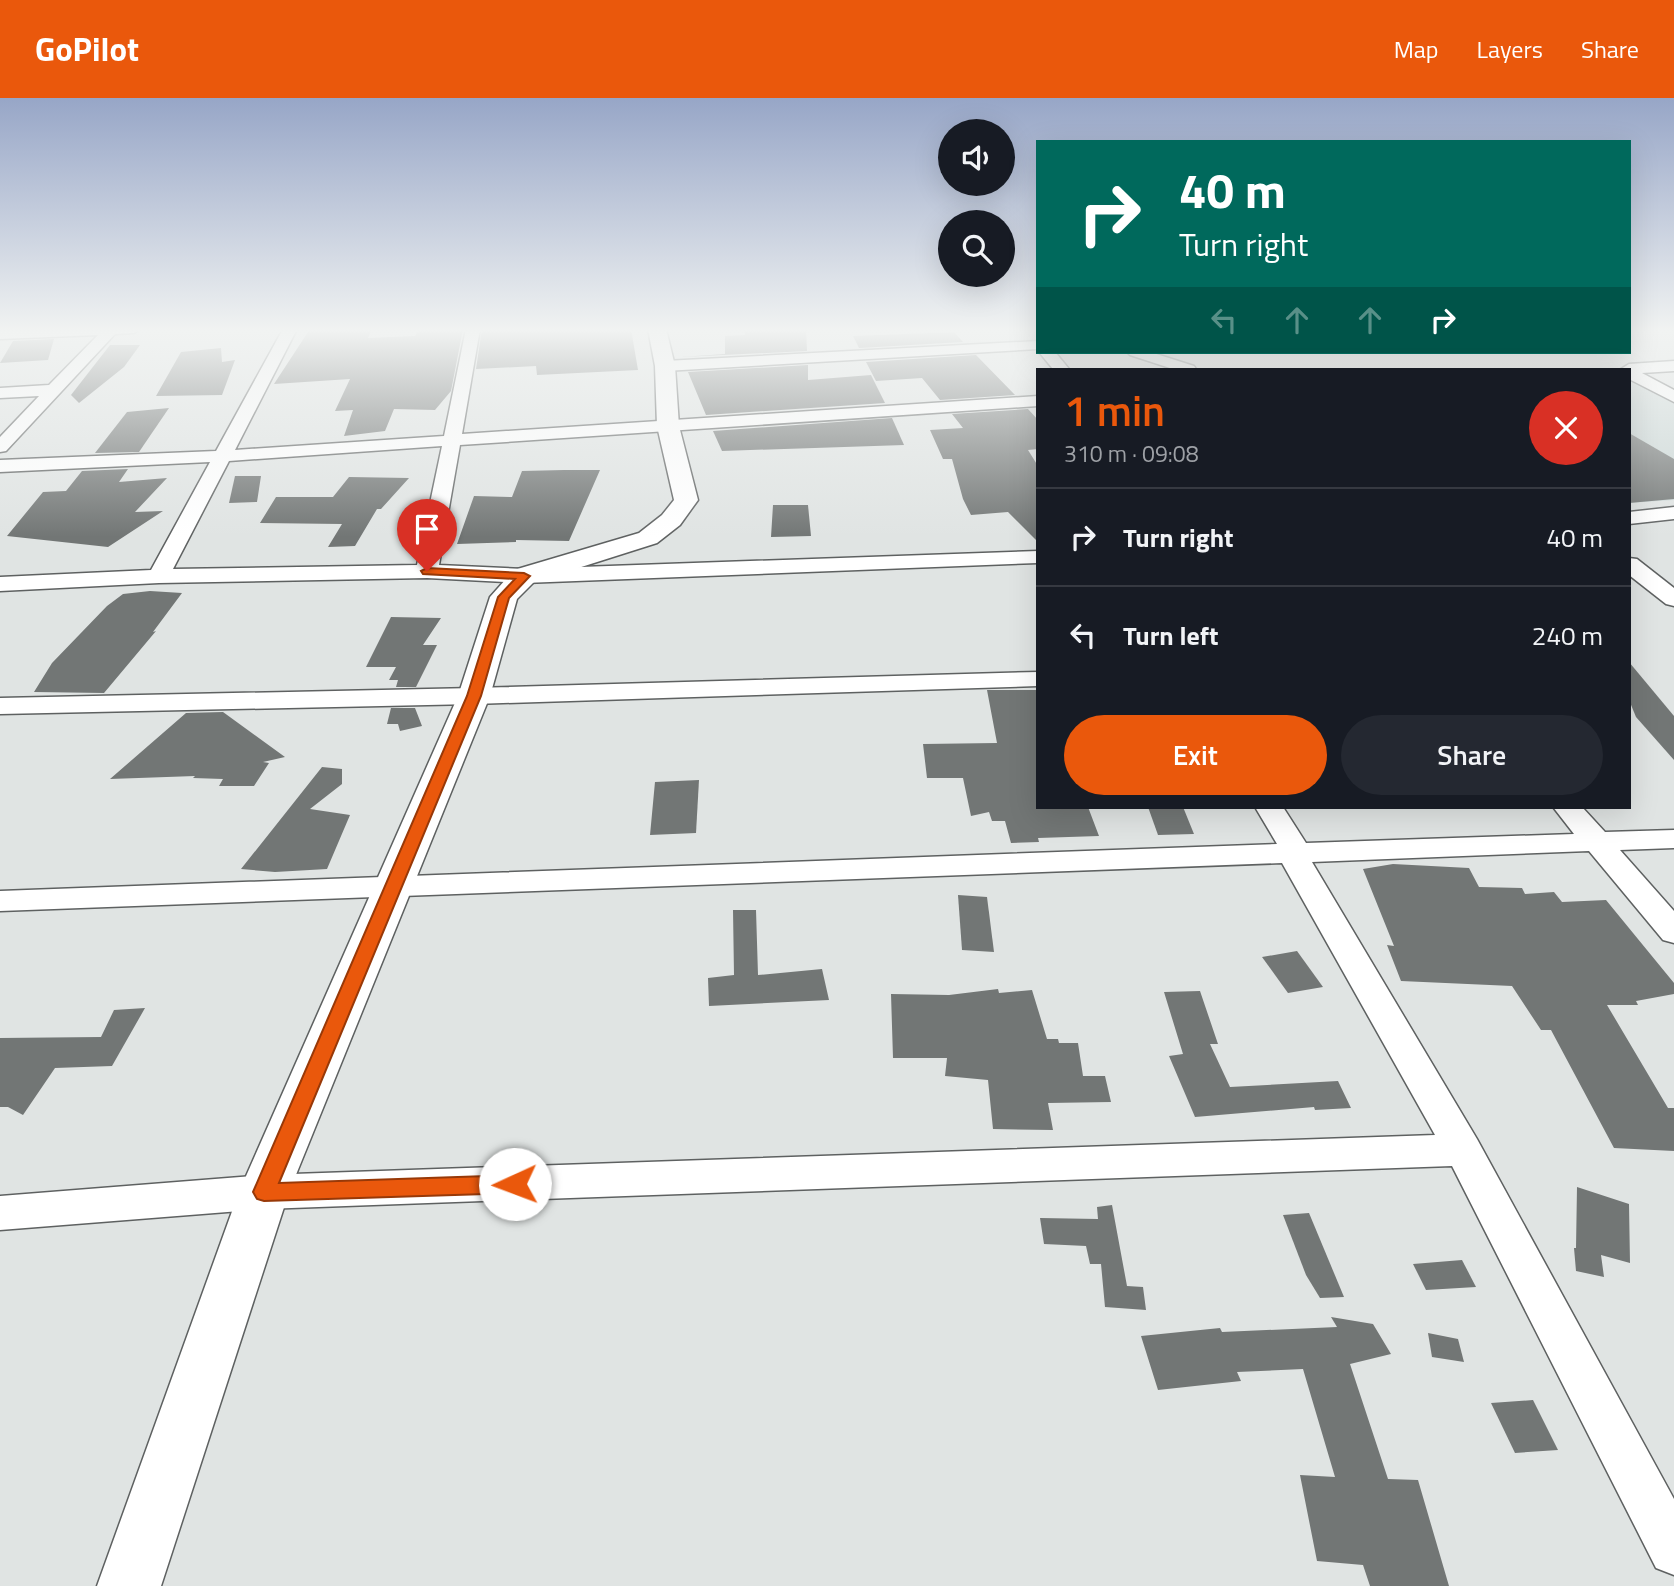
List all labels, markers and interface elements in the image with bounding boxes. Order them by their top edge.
text: GoPilot [35,24,139,74]
text: Map [1394,31,1439,67]
text: Layers [1477,31,1543,67]
text: Share [1581,31,1639,67]
map controls [938,119,1015,287]
button: sound [938,119,1015,196]
text: 40 m [1179,152,1286,227]
icon: right [1064,168,1155,259]
button: search [938,210,1015,287]
text: Turn right [1179,220,1308,268]
icon: left [1205,301,1243,339]
icon: ahead [1278,301,1316,339]
icon: ahead [1351,301,1389,339]
icon: right [1424,301,1462,339]
text: 1 min [1064,378,1165,442]
button: close [1529,391,1603,465]
text: 310 m · 09:08 [1064,436,1199,471]
pin [397,499,457,571]
icon: arrive [408,510,446,548]
icon: right [1064,518,1102,556]
text: Turn right [1123,518,1234,557]
text: 40 m [1546,518,1603,557]
icon: left [1064,616,1102,654]
text: Turn left [1123,616,1218,655]
text: 240 m [1532,616,1603,655]
button: Exit [1064,715,1327,795]
button: Share [1341,715,1603,795]
position arrow [478,1147,552,1221]

